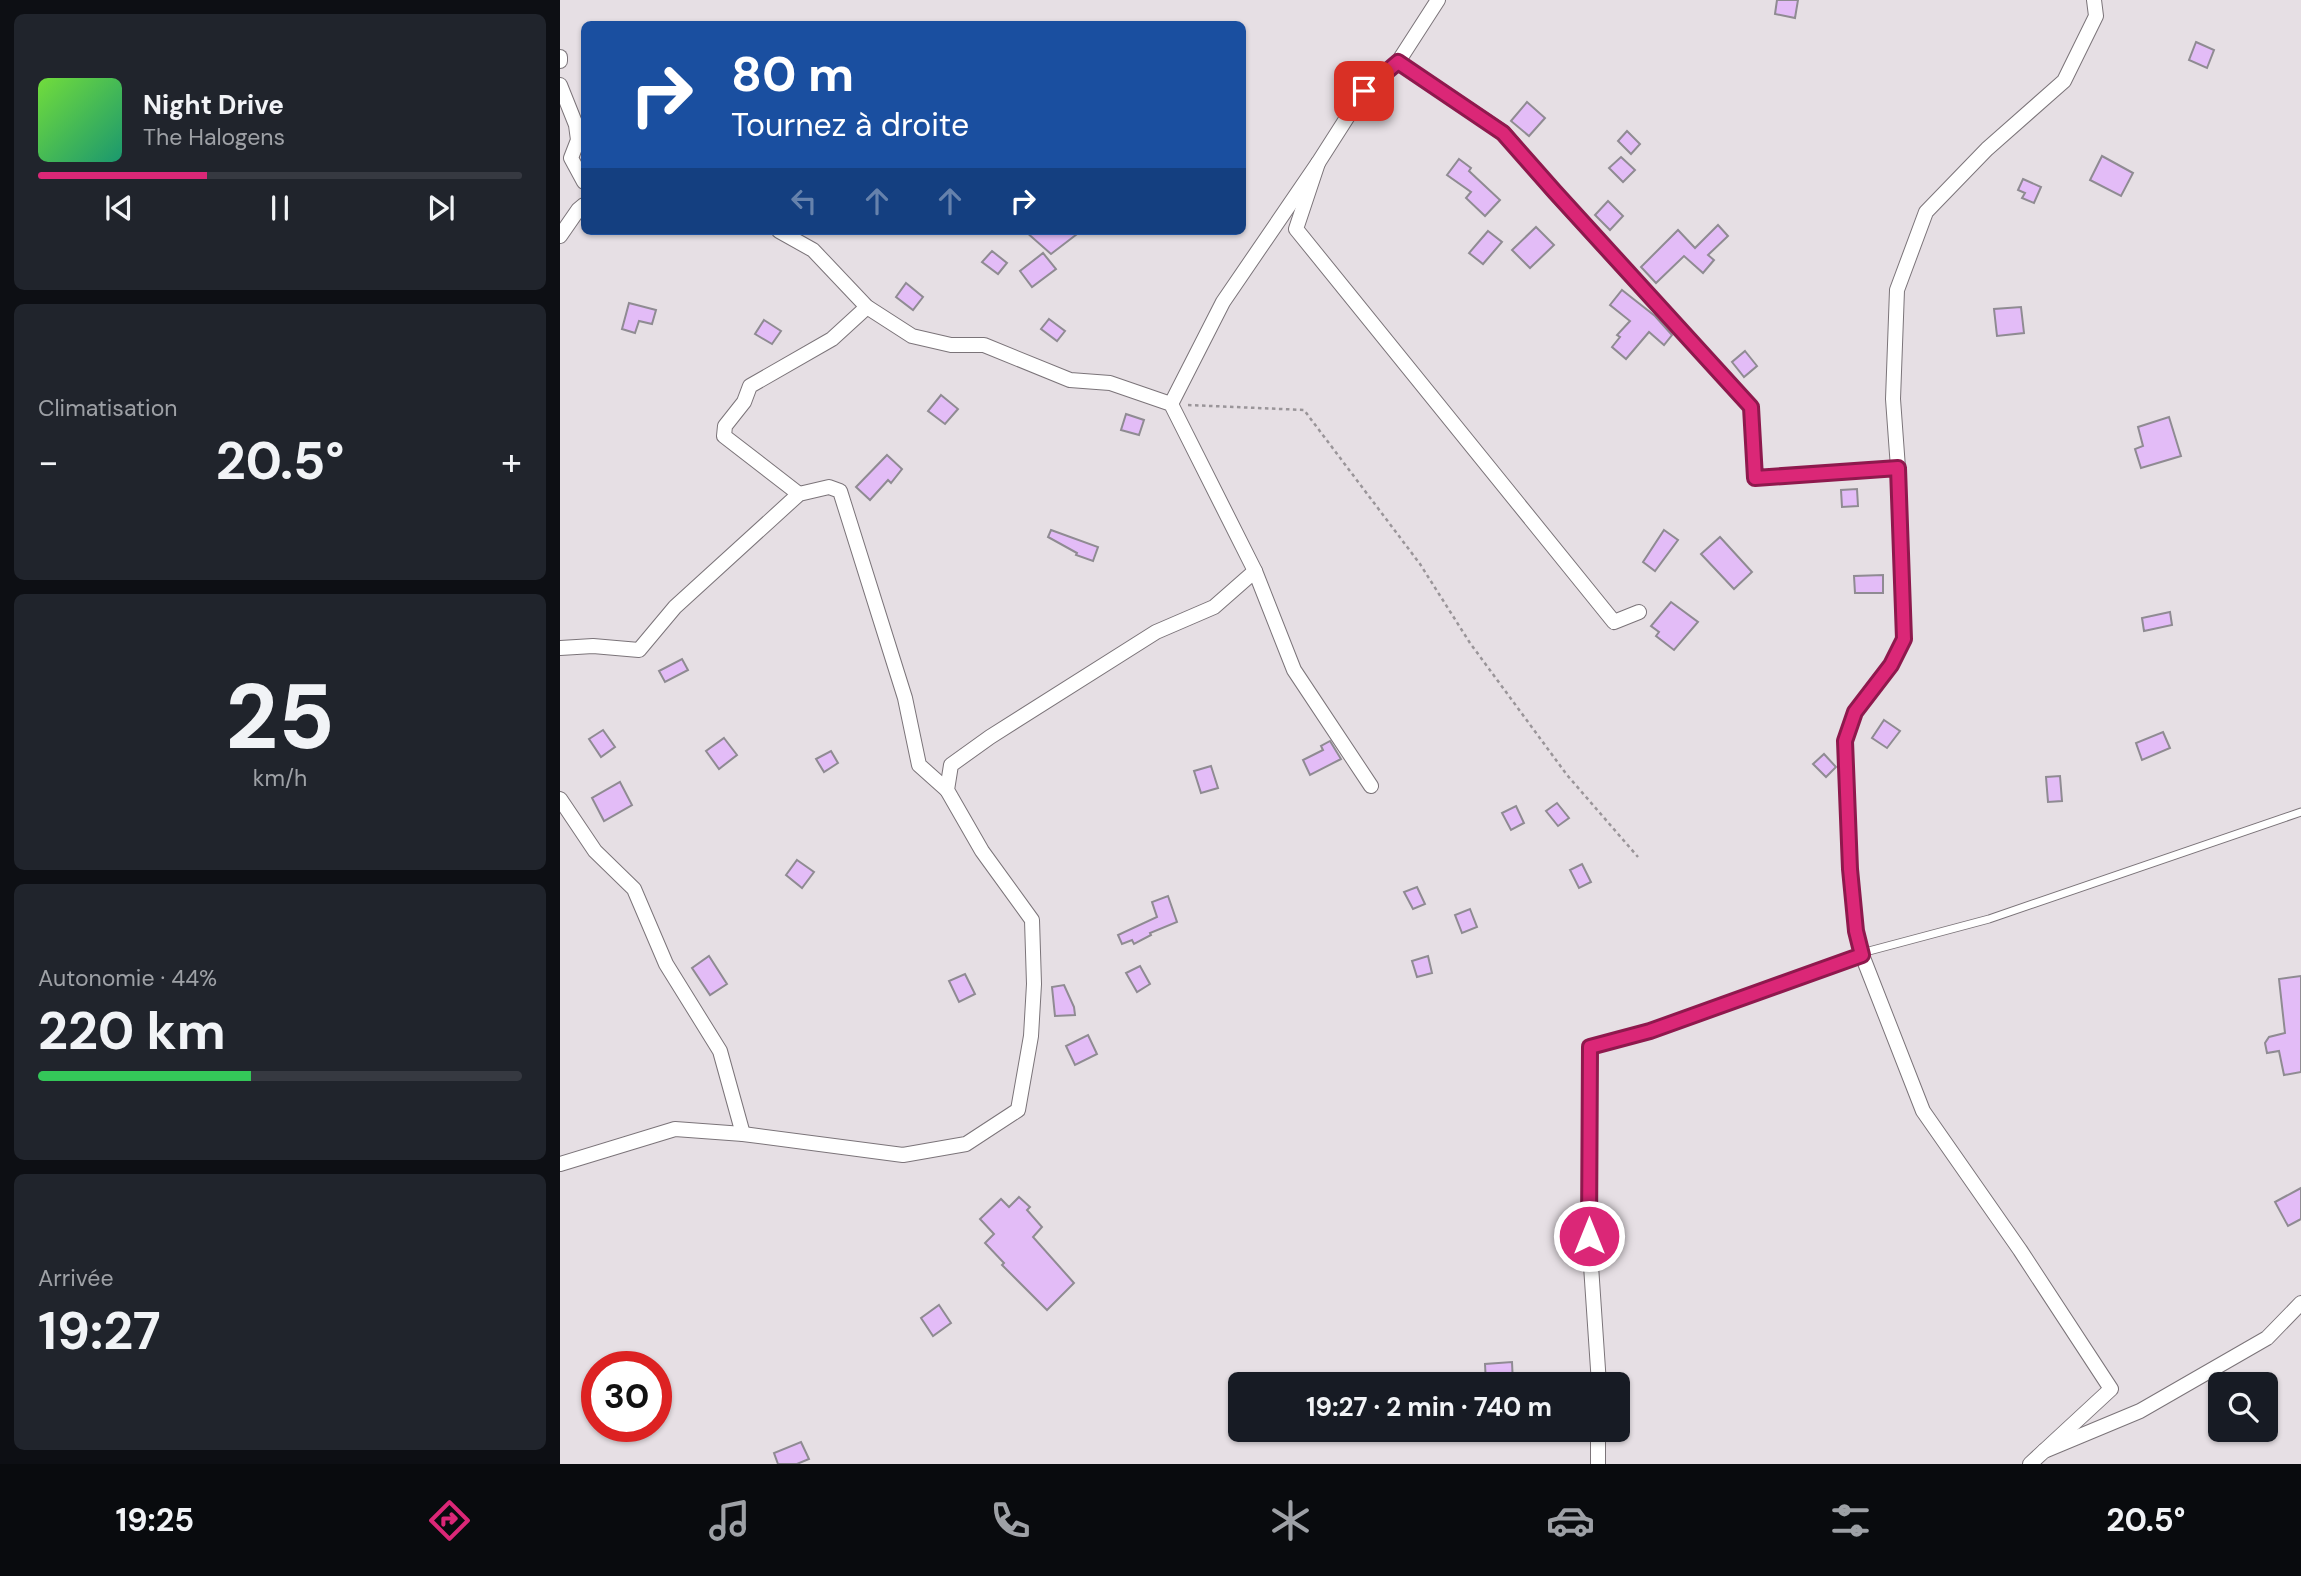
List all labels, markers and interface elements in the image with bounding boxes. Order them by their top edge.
text: 80 m [731,42,854,106]
icon: right [616,49,707,140]
pin [1334,61,1394,121]
icon: arrive [1345,72,1383,110]
text: Night Drive [143,88,284,122]
text: Tournez à droite [731,104,969,146]
text: The Halogens [143,122,285,152]
icon: left [785,182,823,220]
icon: ahead [858,182,896,220]
icon: ahead [931,182,969,220]
icon: right [1004,182,1042,220]
icon: previous [100,189,138,227]
icon: pause [261,189,299,227]
icon: next [422,189,460,227]
text: Climatisation [38,393,177,423]
text: 20.5° [216,427,344,495]
text: − [38,437,59,487]
text: + [501,437,522,487]
text: 25 [225,658,335,776]
text: km/h [253,763,307,793]
text: Autonomie · 44% [38,963,217,993]
text: 220 km [38,997,226,1065]
position arrow [1552,1199,1626,1273]
text: Arrivée [38,1263,114,1293]
text: 19:27 [38,1297,161,1365]
speed limit sign: 30 [581,1351,672,1442]
map controls [2208,1372,2278,1442]
button: search [2208,1372,2278,1442]
text: 19:27 · 2 min · 740 m [1306,1390,1552,1424]
icon: directions [425,1496,474,1545]
icon: music [705,1496,754,1545]
icon: phone [986,1496,1035,1545]
icon: climate [1266,1496,1315,1545]
icon: car [1546,1496,1595,1545]
icon: filters [1826,1496,1875,1545]
text: 19:25 [116,1499,194,1541]
text: 20.5° [2106,1499,2185,1541]

